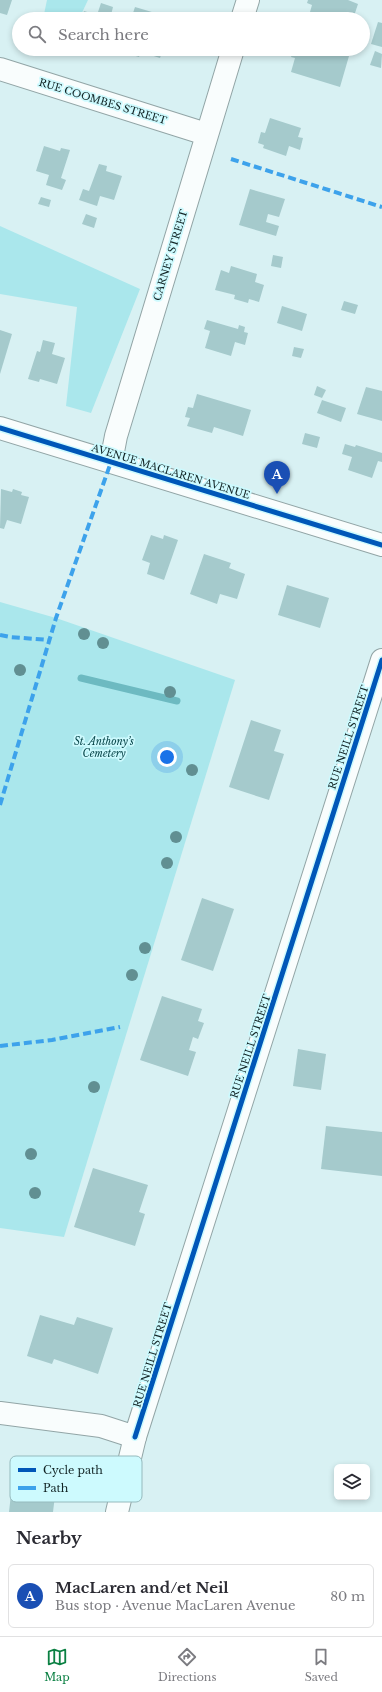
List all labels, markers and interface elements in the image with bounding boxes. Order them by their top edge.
search box [12,12,370,56]
icon: search [26,23,48,45]
text: Search here [58,25,149,44]
street label: RUE COOMBES STREET [37,76,168,127]
street label: CARNEY STREET [150,208,191,302]
street label: AVENUE MACLAREN AVENUE [89,441,252,502]
pin: A [264,461,290,494]
street label: RUE NEILL STREET [325,683,371,791]
park label: St. Anthony’s Cemetery [74,735,134,760]
your location [157,747,177,767]
street label: RUE NEILL STREET [227,992,273,1100]
street label: RUE NEILL STREET [130,1301,175,1409]
legend [10,1456,142,1502]
text: Cycle path [43,1463,103,1477]
map controls [334,1464,370,1500]
button: layers [334,1464,370,1500]
text: Path [43,1481,69,1495]
text: Nearby [16,1528,82,1549]
text: MacLaren and/et Neil [55,1578,229,1597]
text: A [25,1588,35,1605]
text: 80 m [330,1588,365,1605]
text: Bus stop · Avenue MacLaren Avenue [55,1597,295,1614]
tab: Map [44,1646,70,1684]
tab: Directions [158,1646,216,1684]
tab: Saved [305,1646,338,1684]

